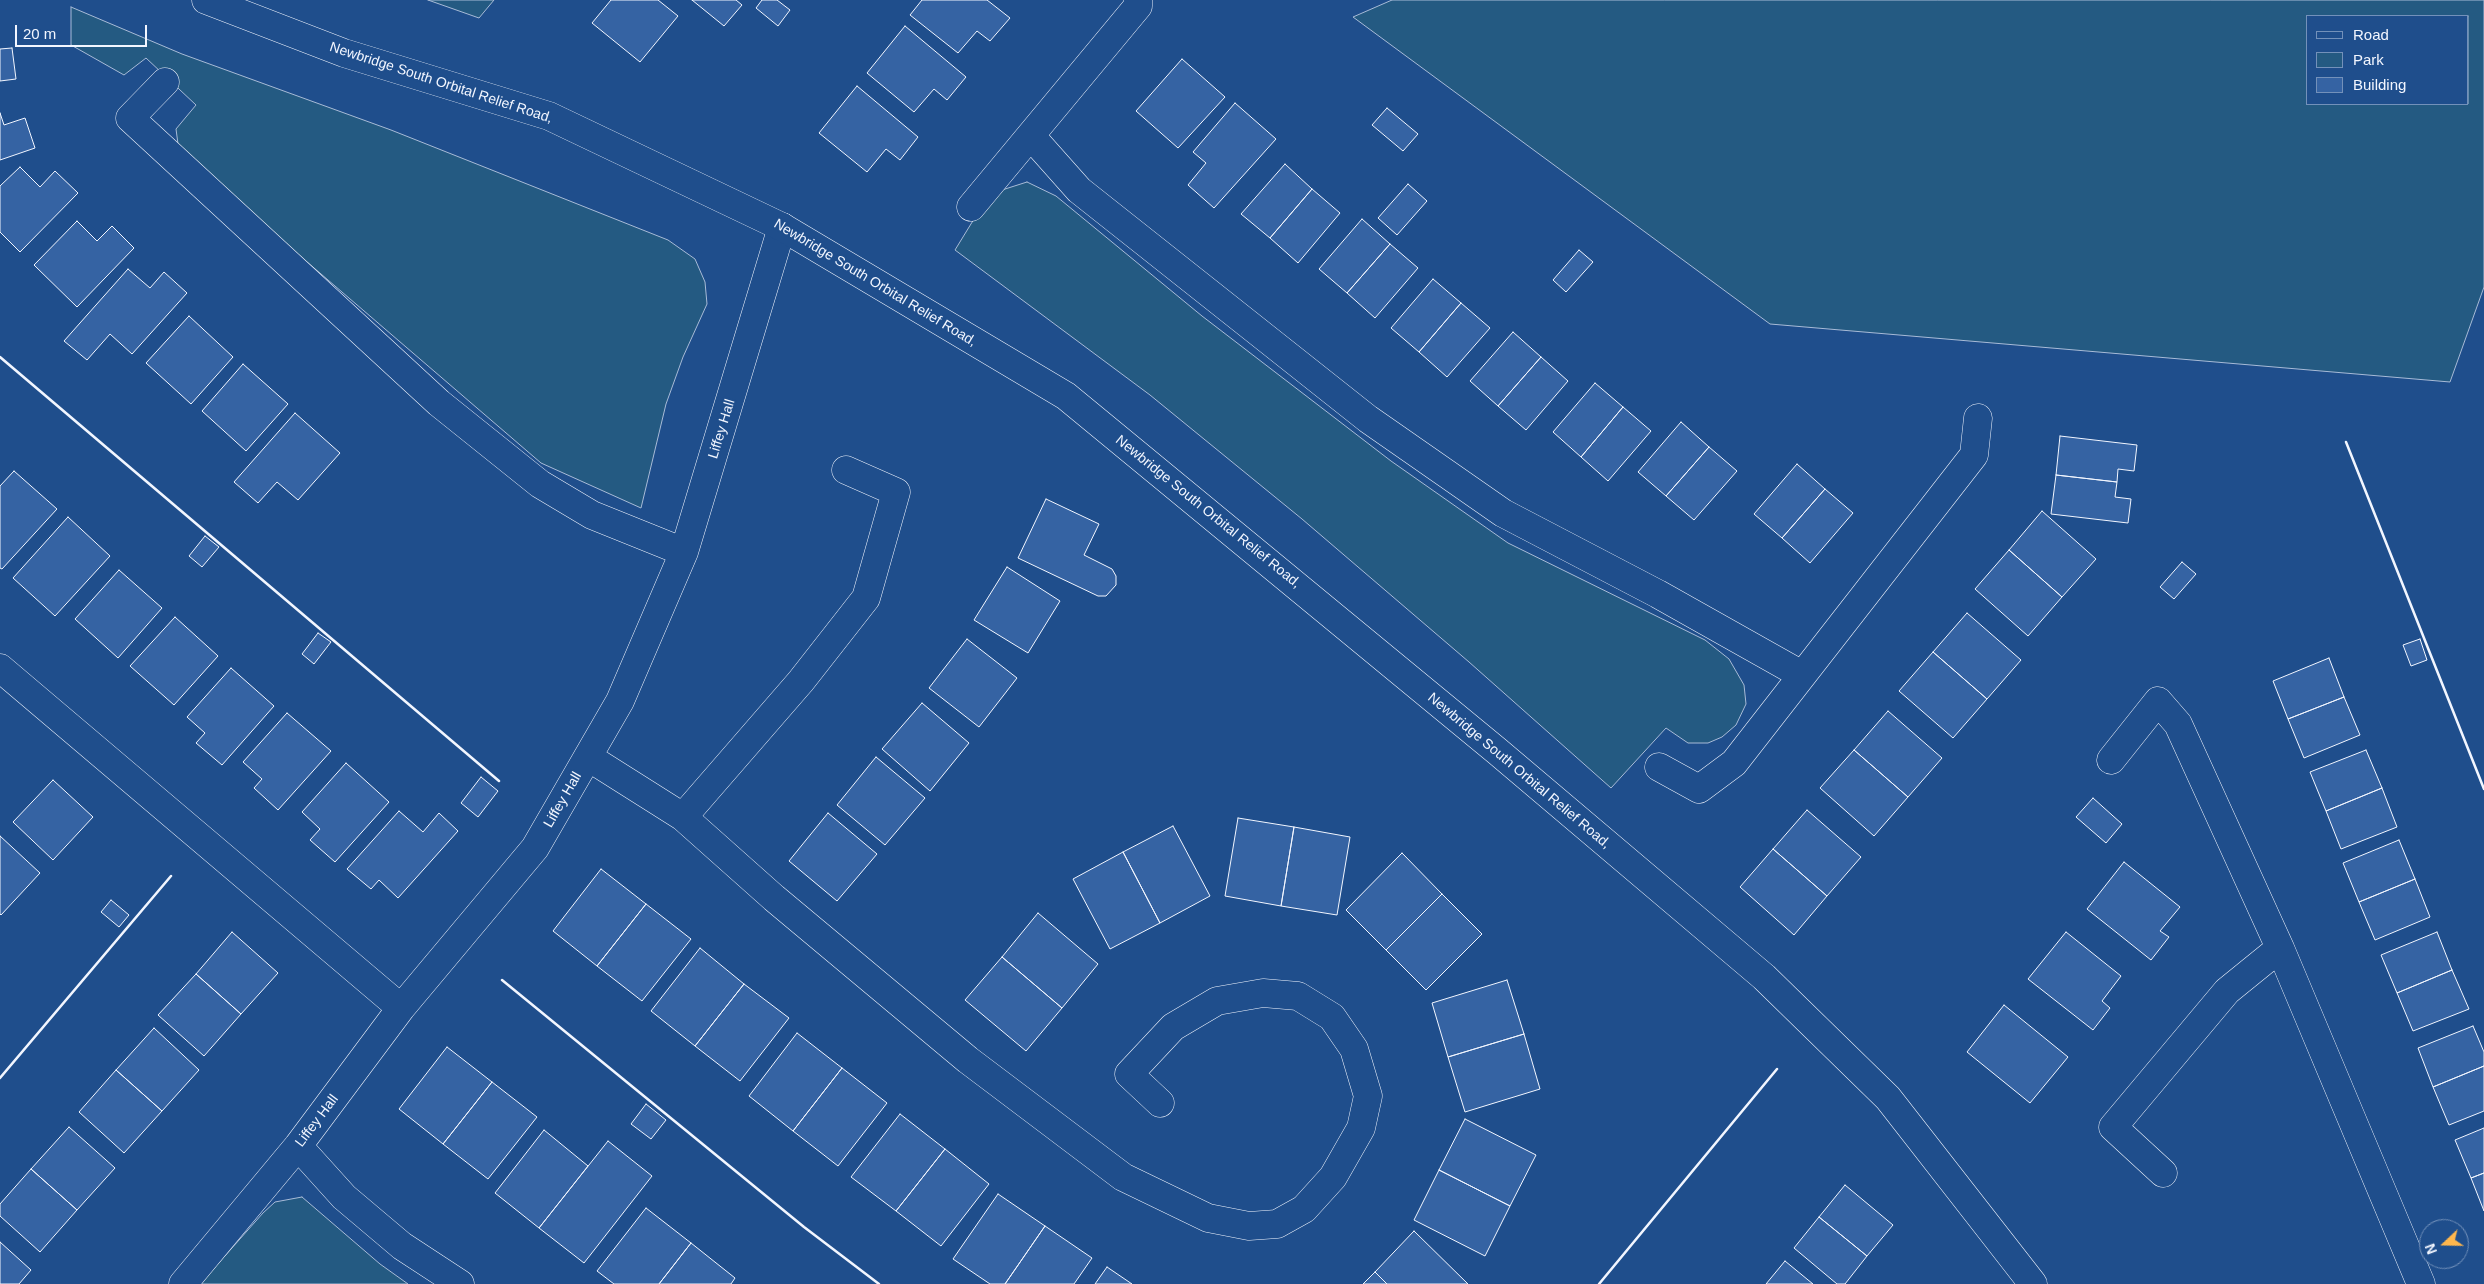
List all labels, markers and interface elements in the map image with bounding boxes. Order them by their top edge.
scale bar [18,15,150,47]
legend [2306,15,2469,105]
text: 20 m [23,25,56,42]
text: Road [2353,26,2389,43]
street label: Newbridge South Orbital Relief Road, [327,39,555,127]
text: Park [2353,51,2384,68]
text: Building [2353,76,2406,93]
street label: Newbridge South Orbital Relief Road, [771,216,979,350]
street label: Liffey Hall [705,397,739,461]
street label: Newbridge South Orbital Relief Road, [1112,432,1304,592]
street label: Newbridge South Orbital Relief Road, [1424,690,1614,852]
street label: Liffey Hall [540,769,586,831]
street label: Liffey Hall [292,1092,342,1150]
north arrow [2419,1219,2469,1269]
text: N [2422,1241,2440,1257]

